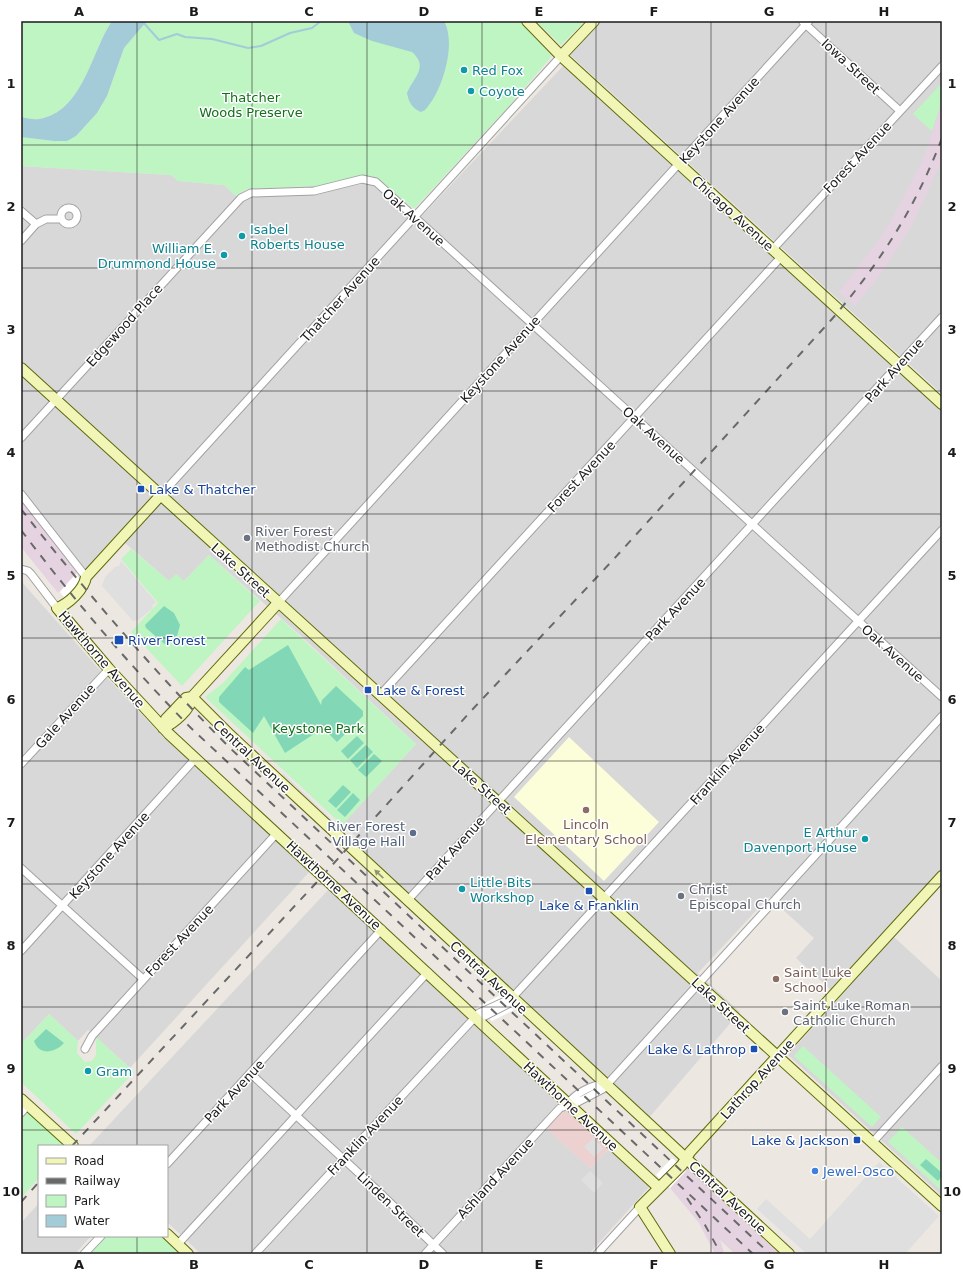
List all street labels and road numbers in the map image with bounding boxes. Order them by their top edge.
street label: Iowa Street [818,36,883,97]
street label: Keystone Avenue [676,74,762,167]
street label: Forest Avenue [820,118,894,196]
street label: Chicago Avenue [689,173,777,254]
street label: Oak Avenue [380,186,448,249]
street label: Thatcher Avenue [297,253,383,346]
street label: Edgewood Place [83,281,165,370]
street label: Keystone Avenue [457,313,543,406]
street label: Park Avenue [862,335,927,405]
street label: Oak Avenue [620,404,688,467]
street label: Forest Avenue [544,437,618,515]
street label: Lake Street [208,540,273,601]
street label: Park Avenue [642,575,708,644]
street label: Hawthorne Avenue [55,608,148,711]
street label: Oak Avenue [859,622,927,685]
street label: Gale Avenue [32,681,98,752]
street label: Central Avenue [210,717,293,796]
street label: Franklin Avenue [687,721,768,808]
street label: Lake Street [449,757,514,818]
street label: Keystone Avenue [66,809,152,902]
street label: Park Avenue [423,813,488,883]
street label: Hawthorne Avenue [283,838,384,933]
street label: Forest Avenue [142,901,216,979]
street label: Central Avenue [447,938,530,1017]
street label: Lake Street [689,975,753,1036]
street label: Lathrop Avenue [718,1036,797,1122]
street label: Park Avenue [201,1057,267,1126]
street label: Hawthorne Avenue [520,1059,621,1154]
street label: Franklin Avenue [325,1092,406,1178]
street label: Ashland Avenue [454,1135,536,1222]
street label: Central Avenue [686,1158,769,1237]
street label: Linden Street [354,1169,427,1240]

